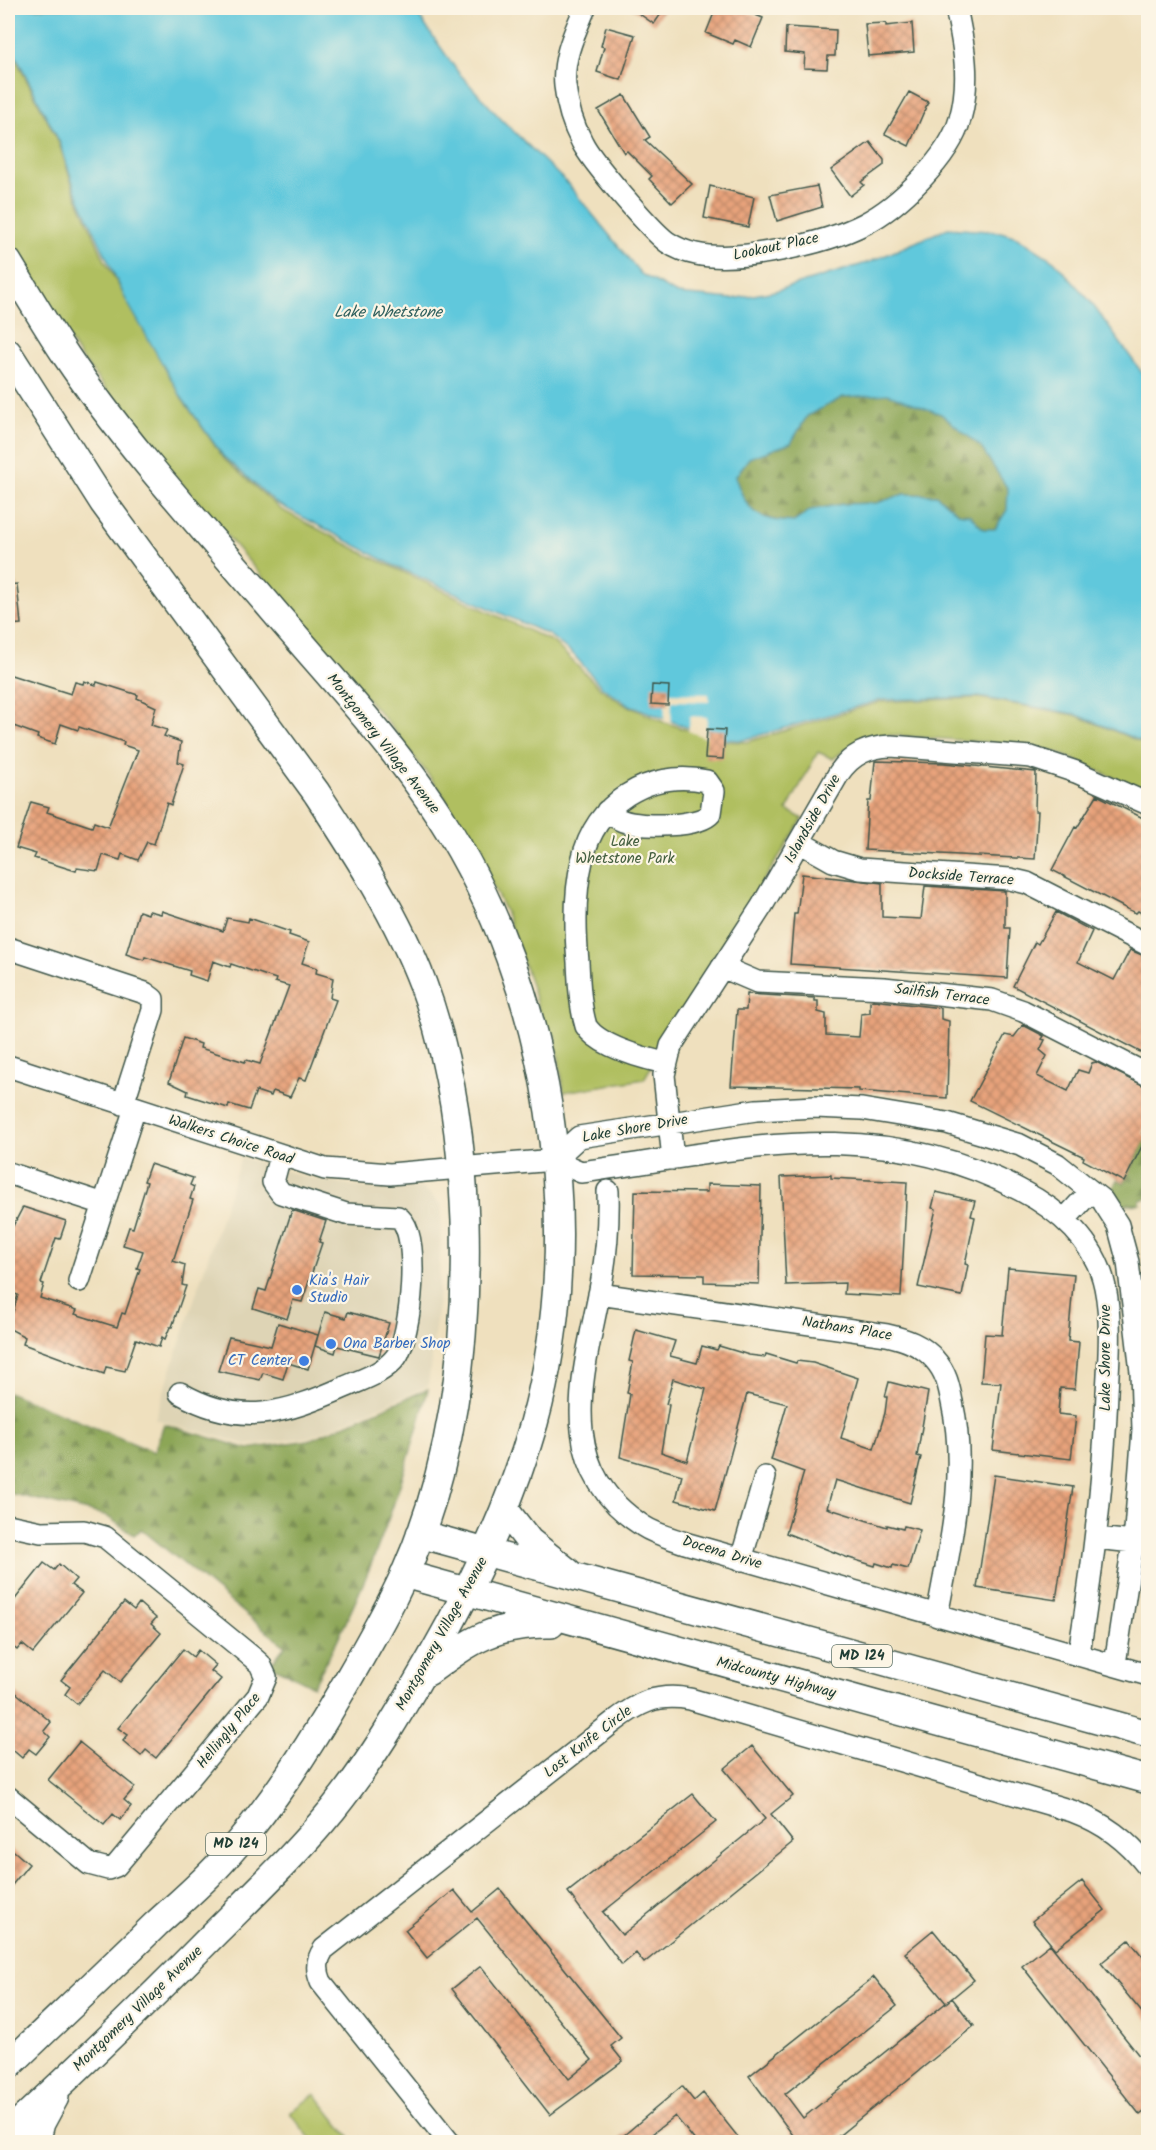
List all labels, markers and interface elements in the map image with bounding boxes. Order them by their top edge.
street label: Lookout Place [731,226,821,268]
water label: Lake Whetstone [334,300,444,325]
street label: Montgomery Village Avenue [320,668,446,820]
street label: Islandside Drive [779,770,848,868]
park label: Lake Whetstone Park [575,830,676,871]
street label: Dockside Terrace [908,861,1015,893]
street label: Sailfish Terrace [893,977,991,1013]
street label: Walkers Choice Road [165,1108,297,1172]
street label: Lake Shore Drive [580,1108,690,1150]
place label: Kia's Hair Studio [309,1269,370,1310]
marker: Kia's Hair Studio [290,1283,304,1297]
street label: Lake Shore Drive [1094,1304,1118,1411]
street label: Nathans Place [800,1310,894,1348]
place label: Ona Barber Shop [343,1332,450,1356]
marker: Ona Barber Shop [324,1337,338,1351]
place label: CT Center [228,1349,293,1373]
marker: CT Center [297,1354,311,1368]
street label: Docena Drive [679,1530,765,1577]
street label: Montgomery Village Avenue [390,1552,495,1715]
road number: MD 124 [832,1645,892,1667]
street label: Midcounty Highway [713,1650,840,1706]
street label: Hellingly Place [191,1688,267,1774]
street label: Lost Knife Circle [539,1700,638,1784]
road number: MD 124 [206,1833,266,1855]
street label: Montgomery Village Avenue [67,1940,209,2078]

